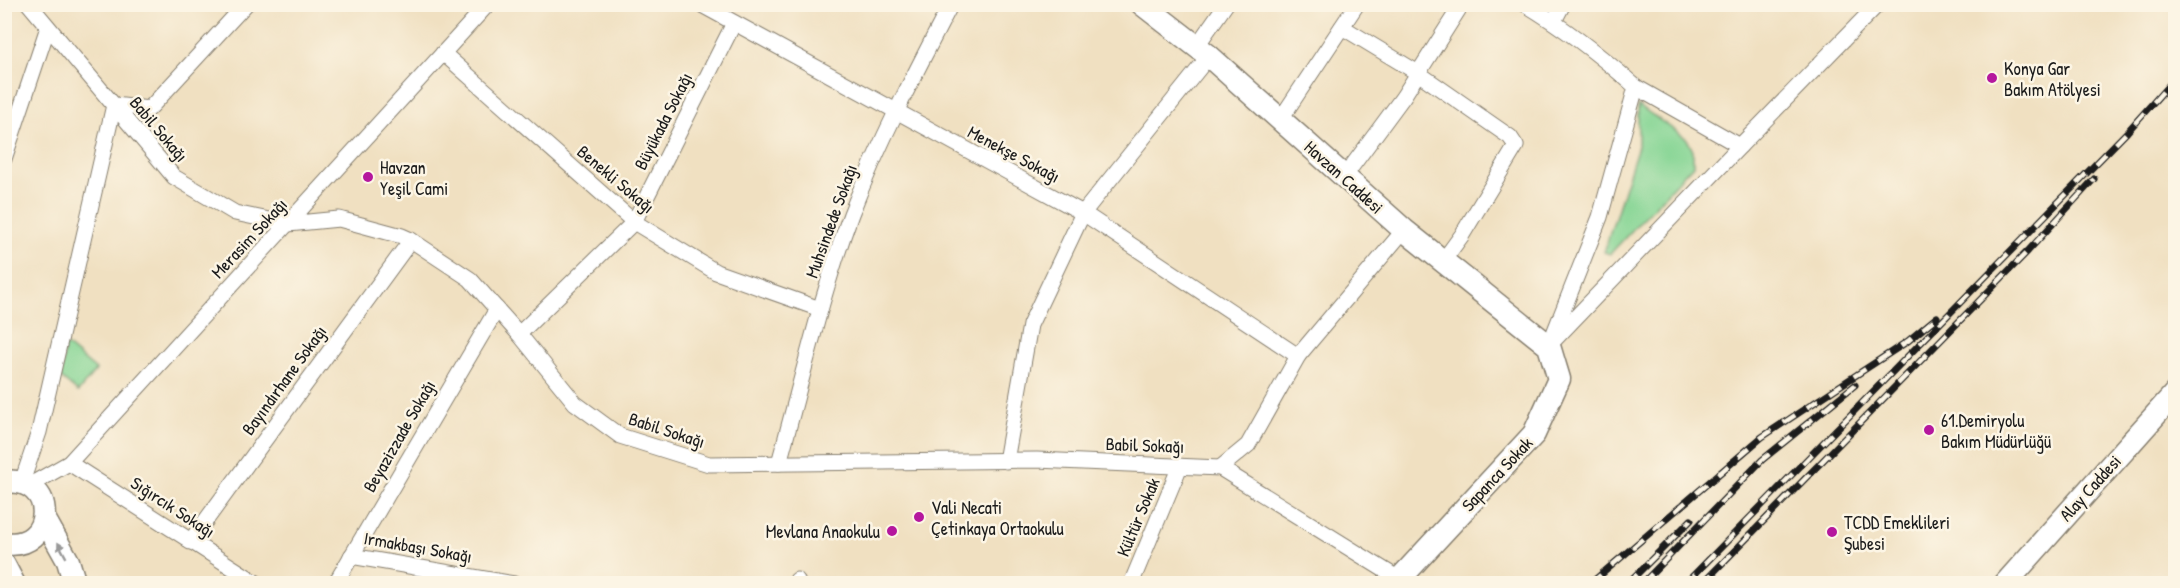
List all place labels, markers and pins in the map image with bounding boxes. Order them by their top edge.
place label: Konya Gar Bakım Atölyesi [2004,56,2101,102]
marker: Konya Gar Bakım Atölyesi [1985,71,1999,85]
place label: Havzan Yeşil Cami [380,155,448,201]
marker: Havzan Yeşil Cami [361,170,375,184]
place label: 61.Demiryolu Bakım Müdürlüğü [1941,408,2051,454]
marker: 61.Demiryolu Bakım Müdürlüğü [1922,423,1936,437]
place label: Vali Necati Çetinkaya Ortaokulu [931,495,1064,541]
marker: Vali Necati Çetinkaya Ortaokulu [912,510,926,524]
place label: TCDD Emeklileri Şubesi [1844,510,1950,556]
place label: Mevlana Anaokulu [766,519,880,544]
marker: Mevlana Anaokulu [885,524,899,538]
marker: TCDD Emeklileri Şubesi [1825,525,1839,539]

